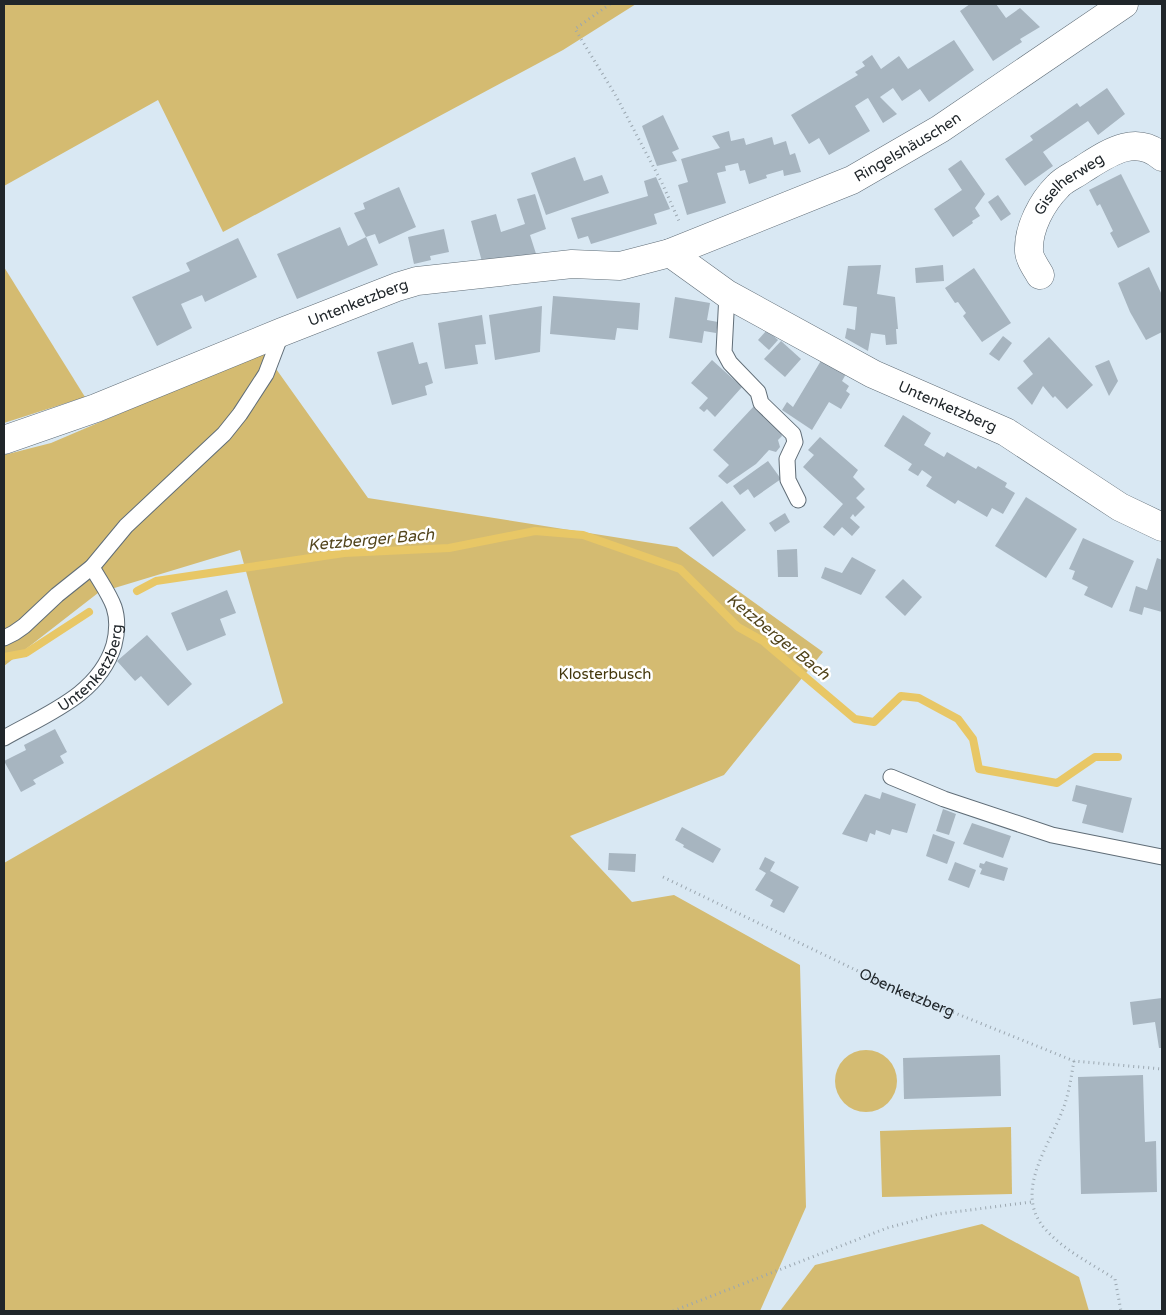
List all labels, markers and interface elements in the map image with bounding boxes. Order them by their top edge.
street label: Ringelshäuschen [851,108,964,186]
street label: Giselherweg [1030,149,1107,218]
street label: Untenketzberg [305,275,410,330]
street label: Untenketzberg [895,377,1000,436]
water label: Ketzberger Bach [307,524,436,555]
water label: Ketzberger Bach [722,589,834,685]
street label: Untenketzberg [54,624,126,715]
park label: Klosterbusch [559,665,651,683]
street label: Obenketzberg [856,964,957,1021]

